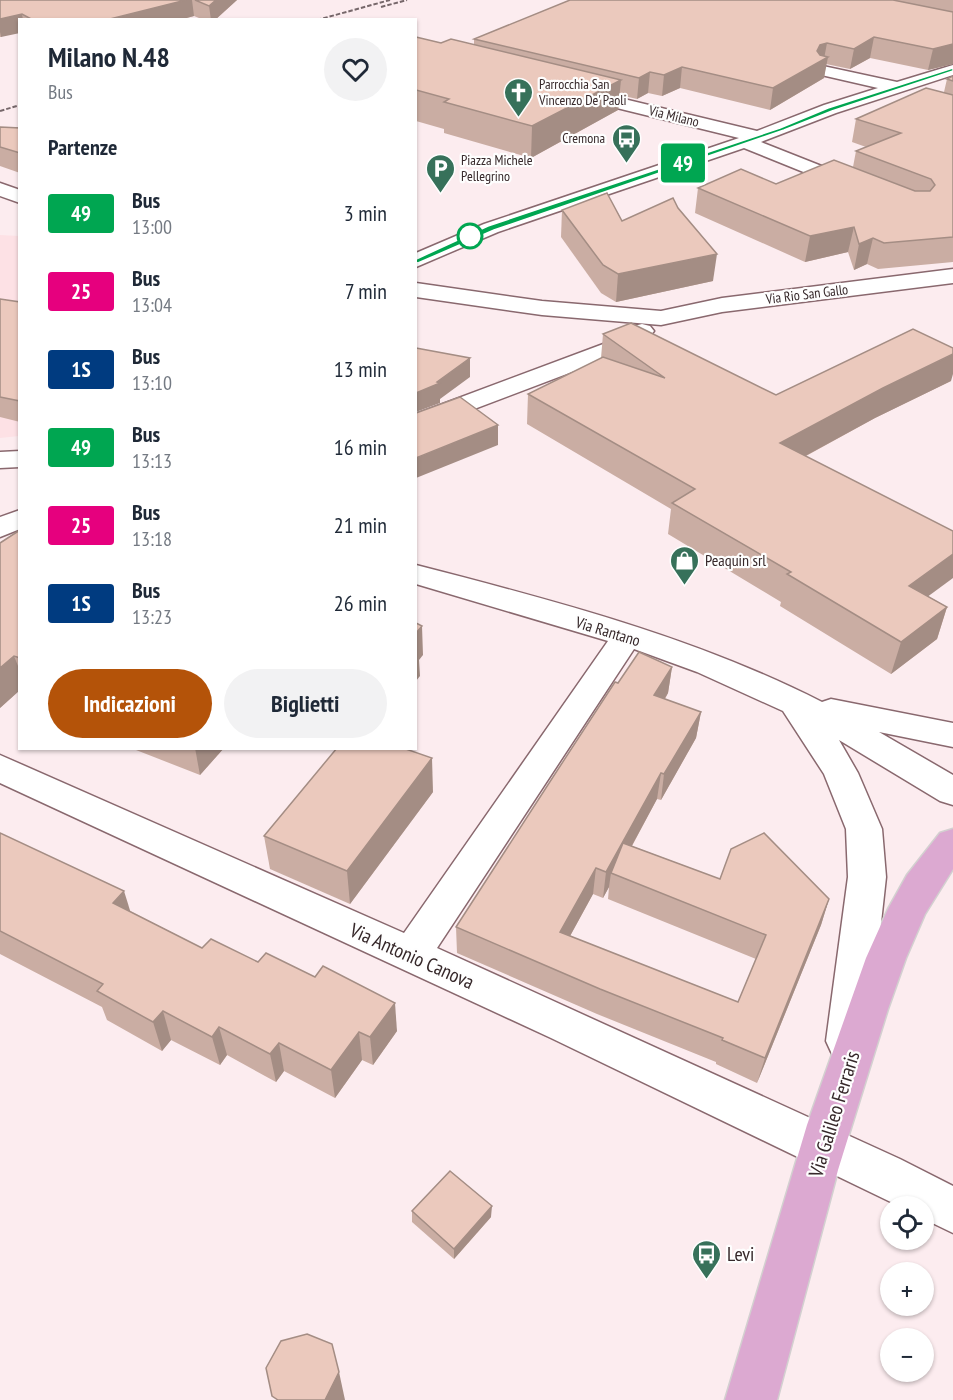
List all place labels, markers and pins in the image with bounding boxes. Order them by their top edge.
place label: Parrocchia San Vincenzo De' Paoli [538,75,627,109]
church icon: Parrocchia San Vincenzo De' Paoli [502,76,534,118]
bus stop icon: Cremona [610,122,642,164]
place label: Cremona [562,129,605,147]
place label: Piazza Michele Pellegrino [461,151,533,185]
parking icon: Piazza Michele Pellegrino [424,152,456,194]
unlabelled marker [457,223,483,249]
shop icon: Peaquin srl [668,544,700,586]
place label: Peaquin srl [705,550,766,570]
bus stop icon: Levi [690,1238,722,1280]
place label: Levi [727,1241,754,1267]

